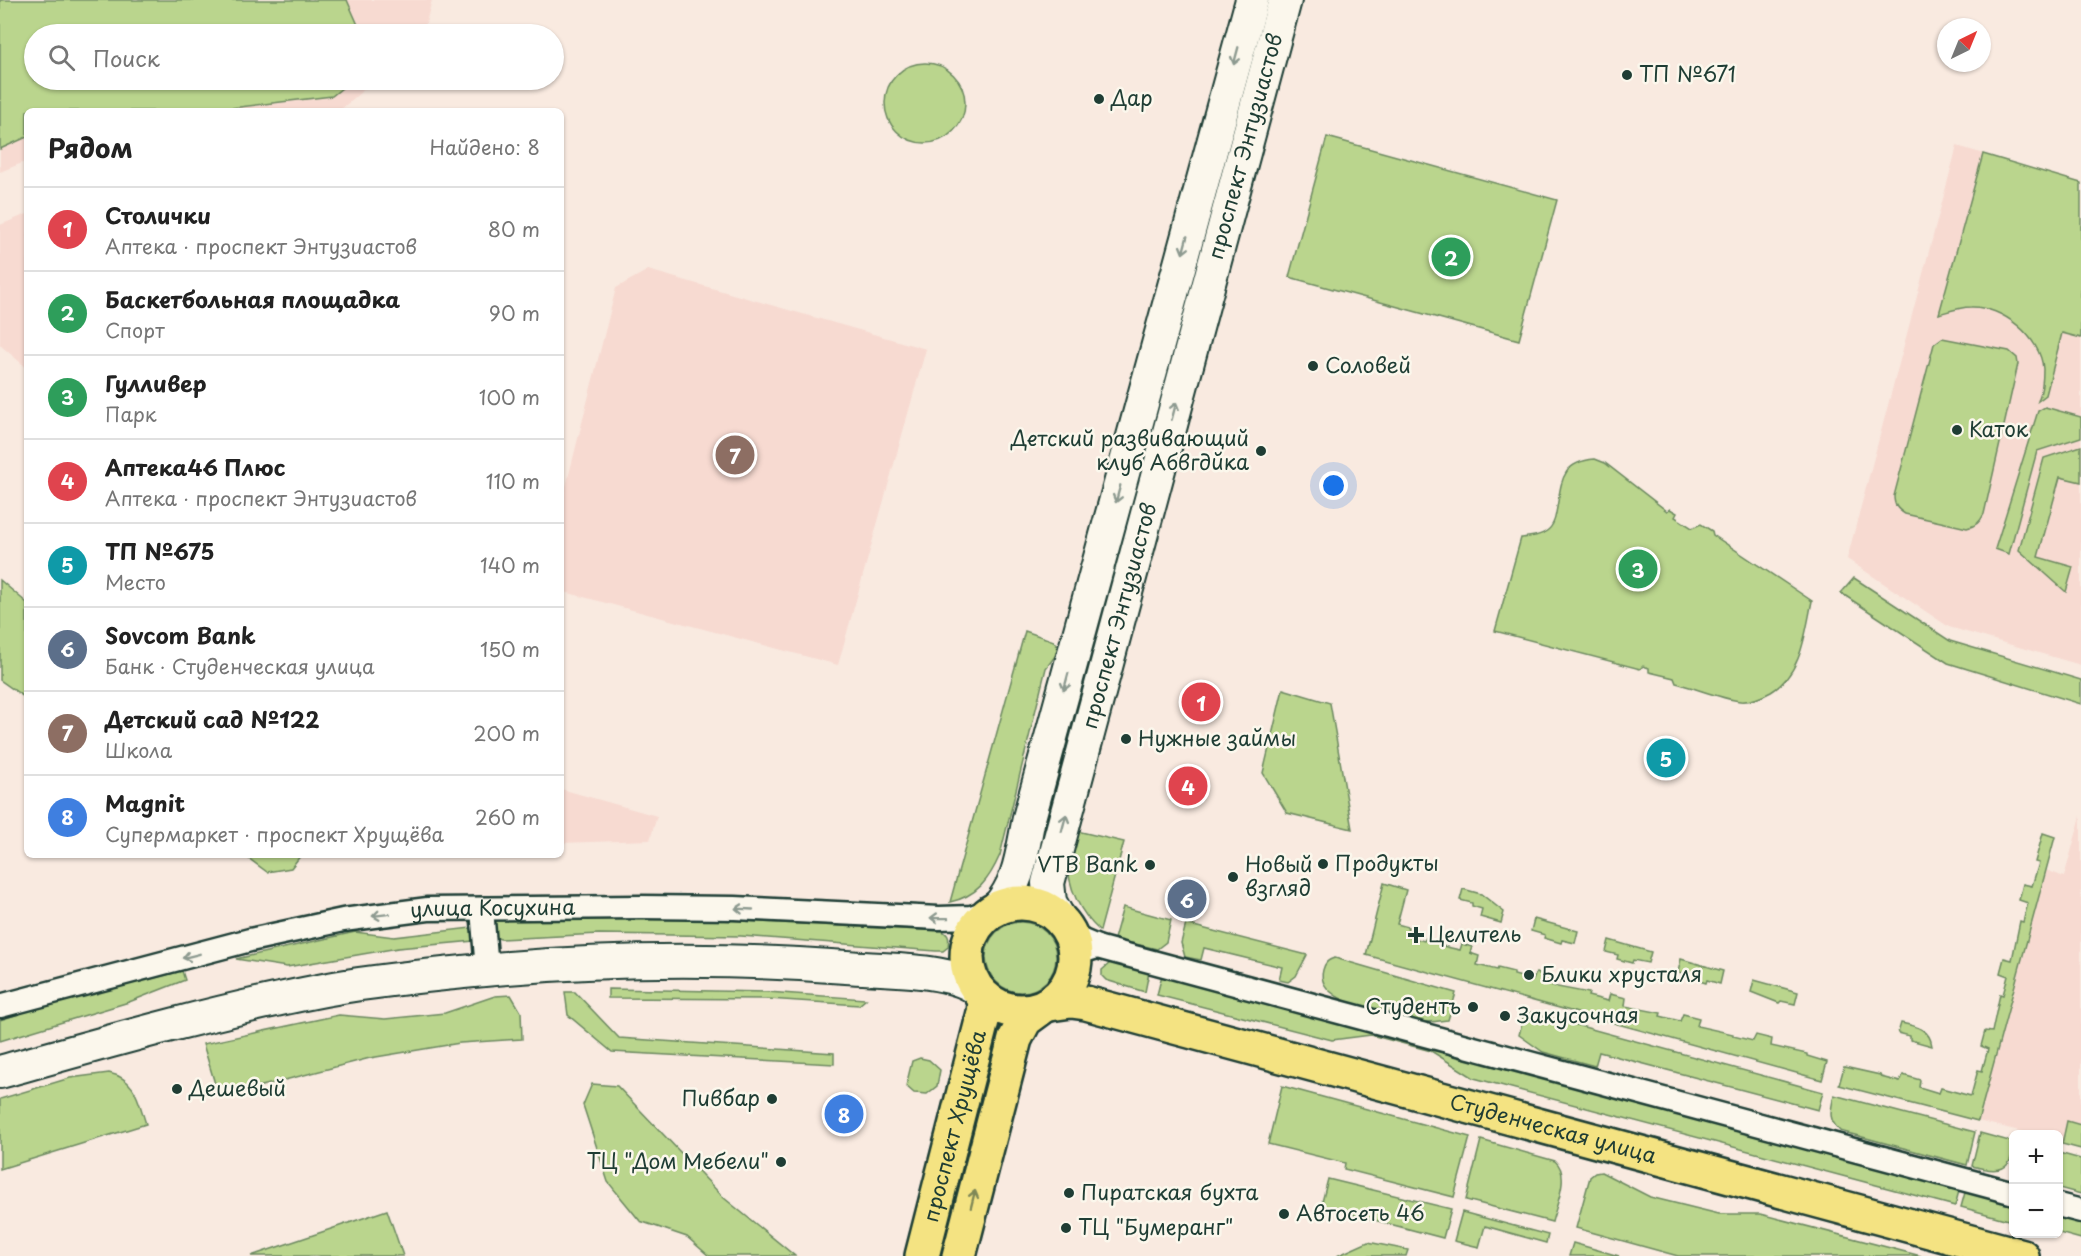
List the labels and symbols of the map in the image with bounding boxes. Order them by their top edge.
north arrow [1937,18,1991,72]
street label: проспект Энтузиастов [1198,29,1289,263]
one-way arrow [1230,47,1242,66]
place label: ТП №671 [1639,57,1736,89]
marker: ТП №671 [1620,68,1634,82]
place label: Дар [1110,81,1153,113]
marker: Дар [1092,92,1106,106]
pin: 2 [1432,234,1470,280]
one-way arrow [1179,235,1190,254]
place label: Соловей [1325,348,1411,380]
marker: Соловей [1306,359,1320,373]
one-way arrow [1169,402,1181,421]
place label: Каток [1969,412,2029,444]
place label: Детский развивающий клуб Абвгдйка [1010,421,1249,477]
marker: Каток [1950,423,1964,437]
pin: 7 [716,432,754,478]
marker: Детский развивающий клуб Абвгдйка [1254,444,1268,458]
your location [1319,471,1348,500]
one-way arrow [1111,484,1123,503]
street label: проспект Энтузиастов [1072,499,1163,732]
pin: 3 [1618,546,1658,592]
one-way arrow [1060,672,1072,691]
pin: 1 [1182,680,1220,724]
place label: Нужные займы [1138,721,1296,753]
marker: Нужные займы [1119,732,1133,746]
pin: 5 [1646,736,1686,780]
pin: 4 [1168,764,1208,808]
one-way arrow [1058,814,1070,833]
place label: Продукты [1335,846,1439,878]
place label: VTB Bank [1037,847,1138,879]
place label: Новый взгляд [1245,847,1312,903]
marker: Продукты [1316,857,1330,871]
marker: VTB Bank [1143,858,1157,872]
marker: Новый взгляд [1226,870,1240,884]
pin: 6 [1168,876,1206,922]
street label: улица Косухина [408,890,576,925]
one-way arrow [734,903,754,914]
one-way arrow [372,910,392,921]
one-way arrow [929,912,949,924]
place label: Целитель [1428,917,1521,949]
marker: Целитель [1409,928,1423,942]
one-way arrow [181,950,200,962]
place label: Блики хрусталя [1541,957,1702,989]
marker: Блики хрусталя [1522,968,1536,982]
place label: Студентъ [1365,989,1461,1021]
place label: Закусочная [1517,998,1639,1030]
marker: Студентъ [1466,1000,1480,1014]
marker: Закусочная [1498,1009,1512,1023]
street label: проспект Хрущёва [913,1026,993,1225]
place label: Дешевый [188,1071,286,1103]
place label: Пивбар [682,1081,760,1113]
marker: Дешевый [170,1082,184,1096]
street label: Студенческая улица [1446,1084,1661,1171]
marker: Пивбар [765,1092,779,1106]
pin: 8 [824,1092,864,1136]
place label: ТЦ "Дом Мебели" [586,1144,769,1176]
marker: ТЦ "Дом Мебели" [774,1155,788,1169]
place label: Пиратская бухта [1081,1175,1259,1207]
marker: Пиратская бухта [1062,1186,1076,1200]
one-way arrow [968,1190,980,1209]
place label: Автосеть 46 [1296,1196,1425,1228]
marker: Автосеть 46 [1277,1207,1291,1221]
place label: ТЦ "Бумеранг" [1078,1210,1233,1242]
marker: ТЦ "Бумеранг" [1059,1221,1073,1235]

